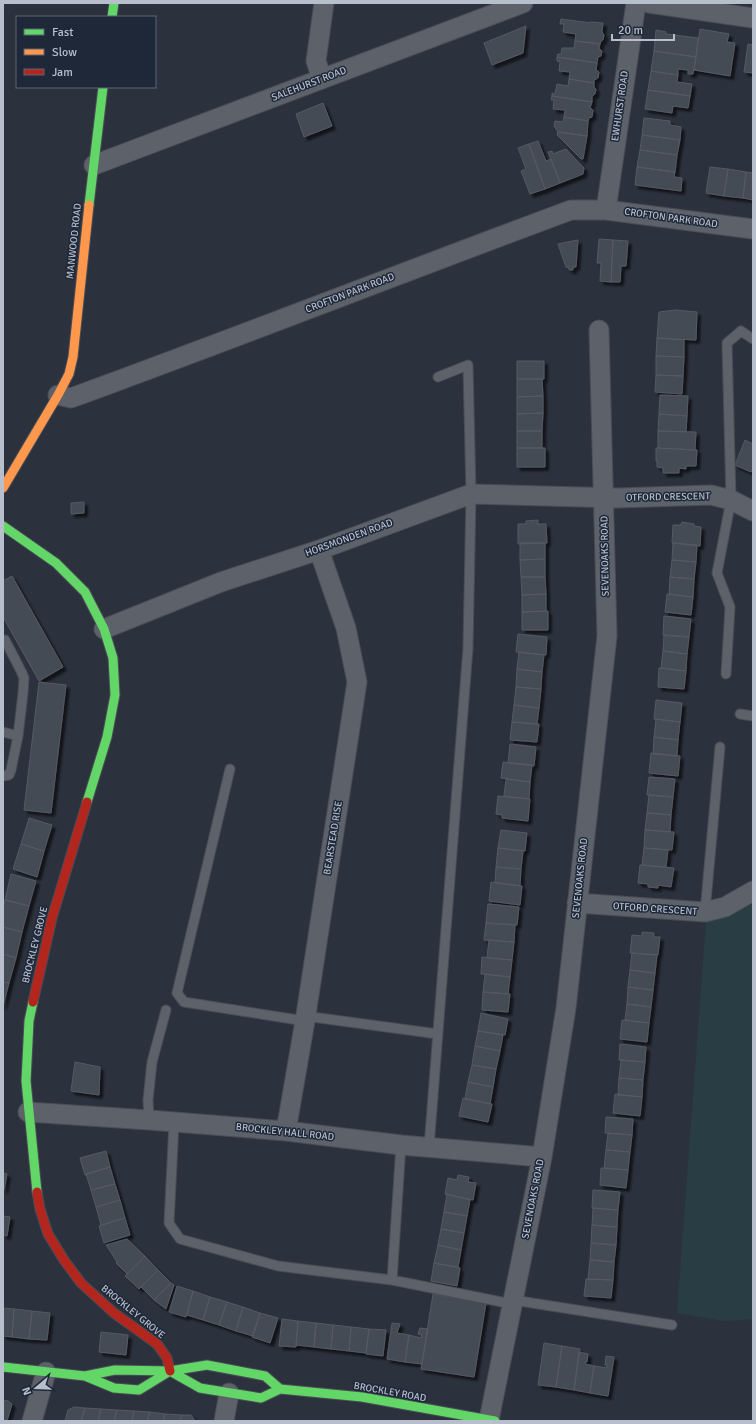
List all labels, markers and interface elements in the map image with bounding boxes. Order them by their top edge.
legend [16,16,156,88]
scale bar [612,16,674,42]
text: 20 m [618,23,643,38]
text: Fast [52,25,73,40]
text: Slow [52,45,77,60]
street label: SALEHURST ROAD [270,64,348,104]
text: Jam [52,65,73,80]
street label: EWHURST ROAD [609,70,631,142]
street label: MANWOOD ROAD [64,203,84,279]
street label: CROFTON PARK ROAD [624,206,718,230]
street label: CROFTON PARK ROAD [304,271,396,315]
street label: OTFORD CRESCENT [626,490,710,504]
street label: SEVENOAKS ROAD [598,516,612,596]
street label: HORSMONDEN ROAD [304,517,394,559]
street label: BEARSTEAD RISE [321,800,345,876]
street label: SEVENOAKS ROAD [570,837,590,919]
street label: OTFORD CRESCENT [613,900,698,918]
street label: BROCKLEY GROVE [20,905,50,985]
street label: BROCKLEY HALL ROAD [235,1121,335,1143]
street label: SEVENOAKS ROAD [519,1158,547,1240]
street label: BROCKLEY GROVE [99,1283,168,1342]
north arrow [16,1368,56,1408]
street label: BROCKLEY ROAD [353,1380,427,1404]
text: N [20,1385,34,1397]

